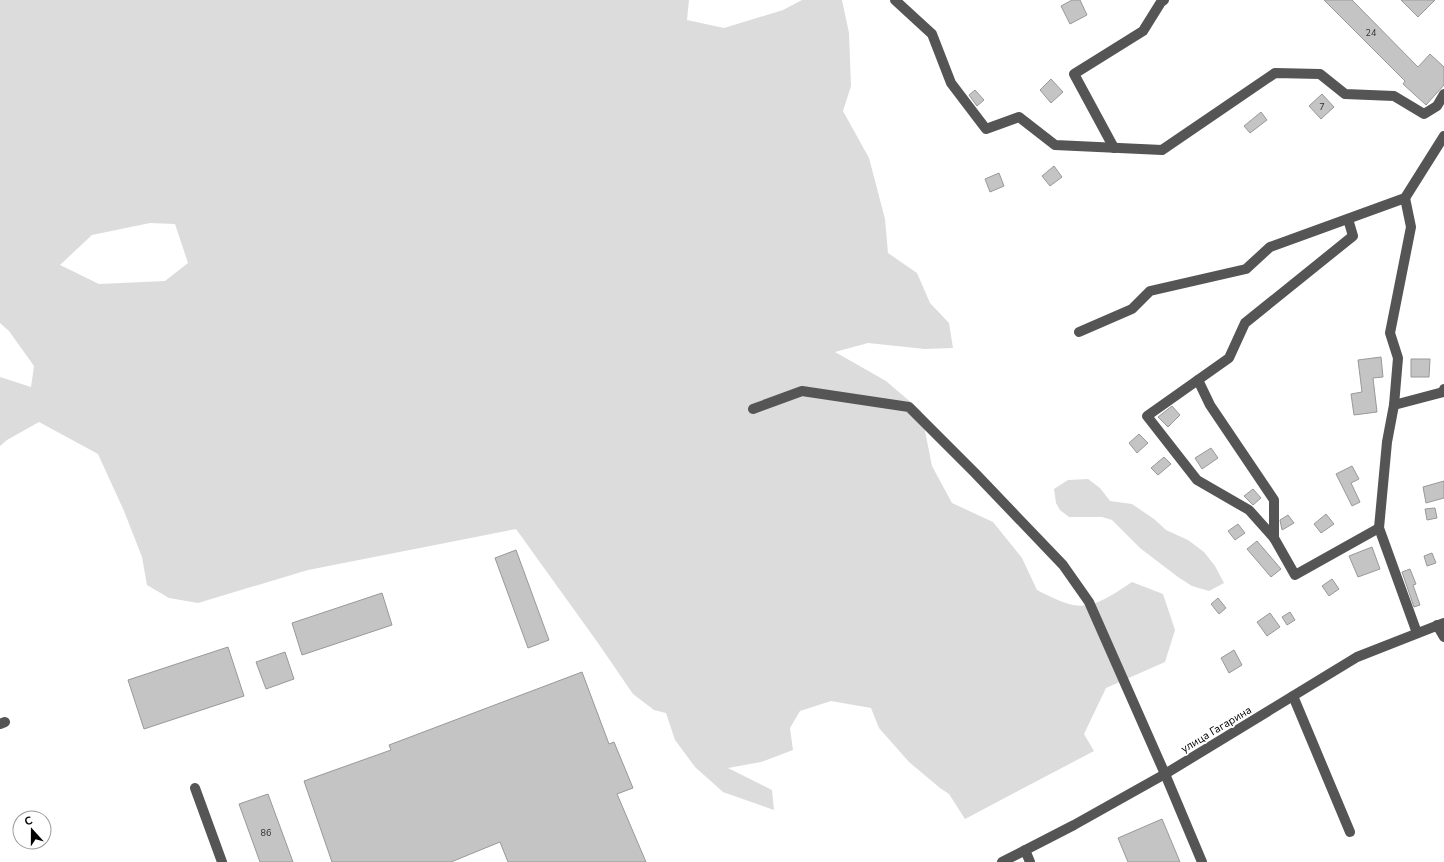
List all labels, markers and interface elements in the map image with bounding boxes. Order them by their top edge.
house number: 24 [1366,27,1377,39]
house number: 7 [1319,101,1325,113]
street label: улица Гагарина [1178,702,1254,756]
north arrow [12,810,52,850]
text: С [22,813,35,829]
house number: 86 [261,827,271,839]

